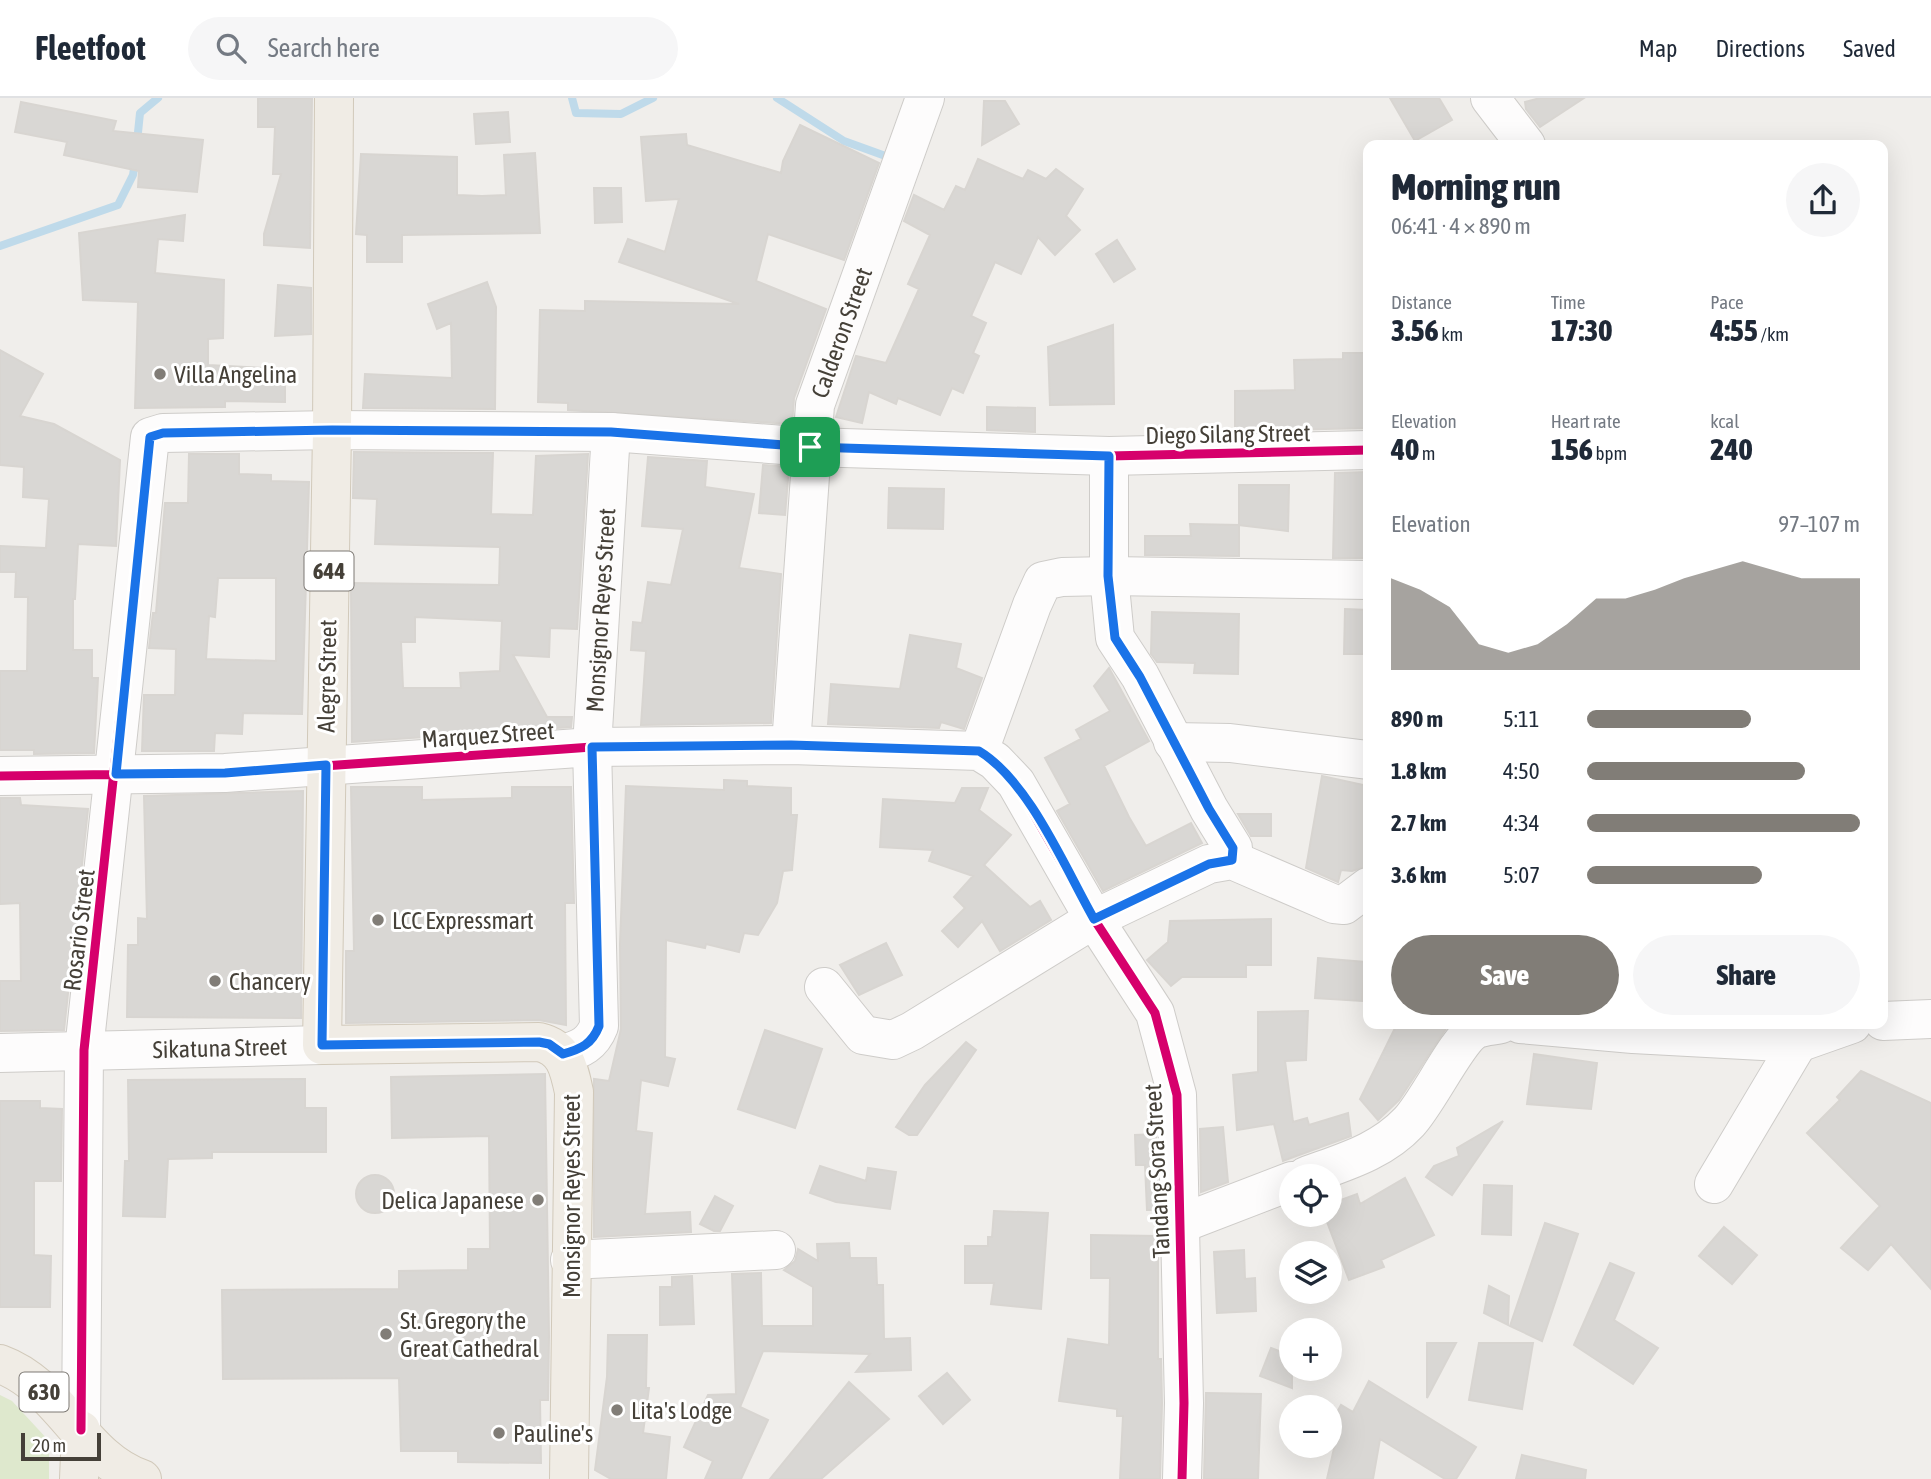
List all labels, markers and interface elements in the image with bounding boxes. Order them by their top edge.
search box [188,17,678,80]
text: Fleetfoot [35,29,146,67]
icon: search [212,29,250,67]
text: Search here [268,33,380,63]
text: Map [1639,35,1677,62]
text: Directions [1715,35,1805,62]
text: Saved [1843,35,1896,62]
button: share [1786,163,1860,237]
text: Morning run [1391,165,1561,208]
text: 06:41 · 4 × 890 m [1391,213,1531,239]
street label: Calderon Street [805,264,877,401]
text: Distance [1391,291,1452,313]
text: Time [1551,291,1585,313]
text: Pace [1710,291,1744,313]
text: 3.56 [1391,313,1439,347]
text: 17:30 [1551,313,1612,347]
text: 4:55 [1710,313,1758,347]
text: km [1439,323,1463,345]
text: /km [1758,323,1789,345]
place label: Villa Angelina [174,361,297,388]
marker: Villa Angelina [152,366,168,382]
text: Elevation [1391,410,1457,432]
text: Heart rate [1551,410,1621,432]
text: kcal [1710,410,1739,432]
pin [780,417,840,477]
street label: Diego Silang Street [1145,419,1311,449]
icon: arrive [791,428,829,466]
text: 40 [1391,432,1419,466]
text: 156 [1551,432,1593,466]
text: 240 [1710,432,1753,466]
text: m [1419,442,1436,464]
text: bpm [1593,442,1627,464]
street label: Monsignor Reyes Street [581,507,620,713]
text: Elevation [1391,511,1471,537]
text: 97–107 m [1778,511,1860,537]
road number: 644 [304,551,354,590]
street label: Alegre Street [313,619,341,733]
text: 890 m [1391,706,1443,732]
text: 5:11 [1503,706,1540,732]
street label: Marquez Street [421,717,555,753]
text: 1.8 km [1391,758,1447,784]
text: 4:50 [1503,758,1540,784]
text: 2.7 km [1391,810,1447,836]
text: 4:34 [1503,810,1540,836]
text: 3.6 km [1391,862,1447,888]
text: 5:07 [1503,862,1540,888]
street label: Rosario Street [58,867,100,993]
place label: LCC Expressmart [392,907,534,934]
marker: LCC Expressmart [370,912,386,928]
button: Save [1391,935,1619,1015]
button: Share [1633,935,1860,1015]
place label: Chancery [229,968,311,995]
marker: Chancery [207,973,223,989]
street label: Sikatuna Street [152,1032,288,1063]
street label: Tandang Sora Street [1139,1083,1175,1259]
street label: Monsignor Reyes Street [558,1094,585,1298]
map controls [1279,1164,1342,1458]
button: locate [1279,1164,1342,1227]
place label: Delica Japanese [381,1187,524,1214]
marker: Delica Japanese [530,1192,546,1208]
button: layers [1279,1241,1342,1304]
place label: St. Gregory the Great Cathedral [400,1307,539,1362]
button: + [1279,1318,1342,1381]
marker: St. Gregory the Great Cathedral [378,1326,394,1342]
road number: 630 [20,1372,68,1412]
button: − [1279,1395,1342,1458]
place label: Lita's Lodge [631,1397,732,1424]
marker: Lita's Lodge [609,1402,625,1418]
place label: Pauline's [513,1420,593,1447]
marker: Pauline's [491,1425,507,1441]
scale bar [21,1430,102,1462]
text: 20 m [32,1434,66,1456]

